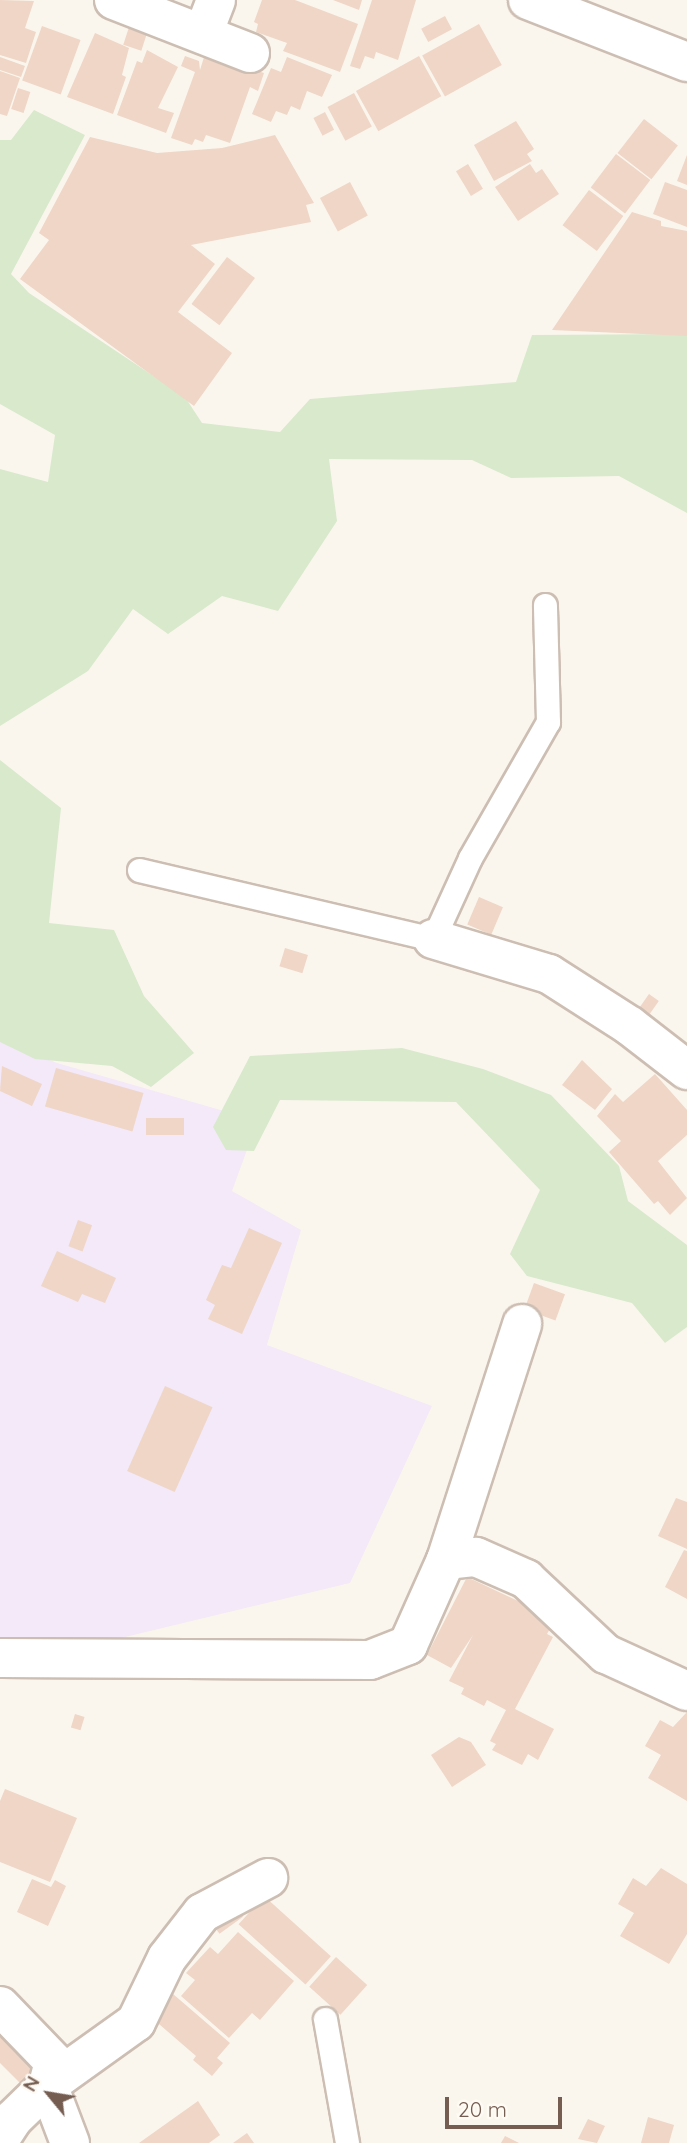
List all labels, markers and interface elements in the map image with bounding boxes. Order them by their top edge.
north arrow [14,2059,84,2129]
text: N [17,2071,45,2096]
scale bar [449,2084,566,2128]
text: 20 m [458,2096,507,2122]

